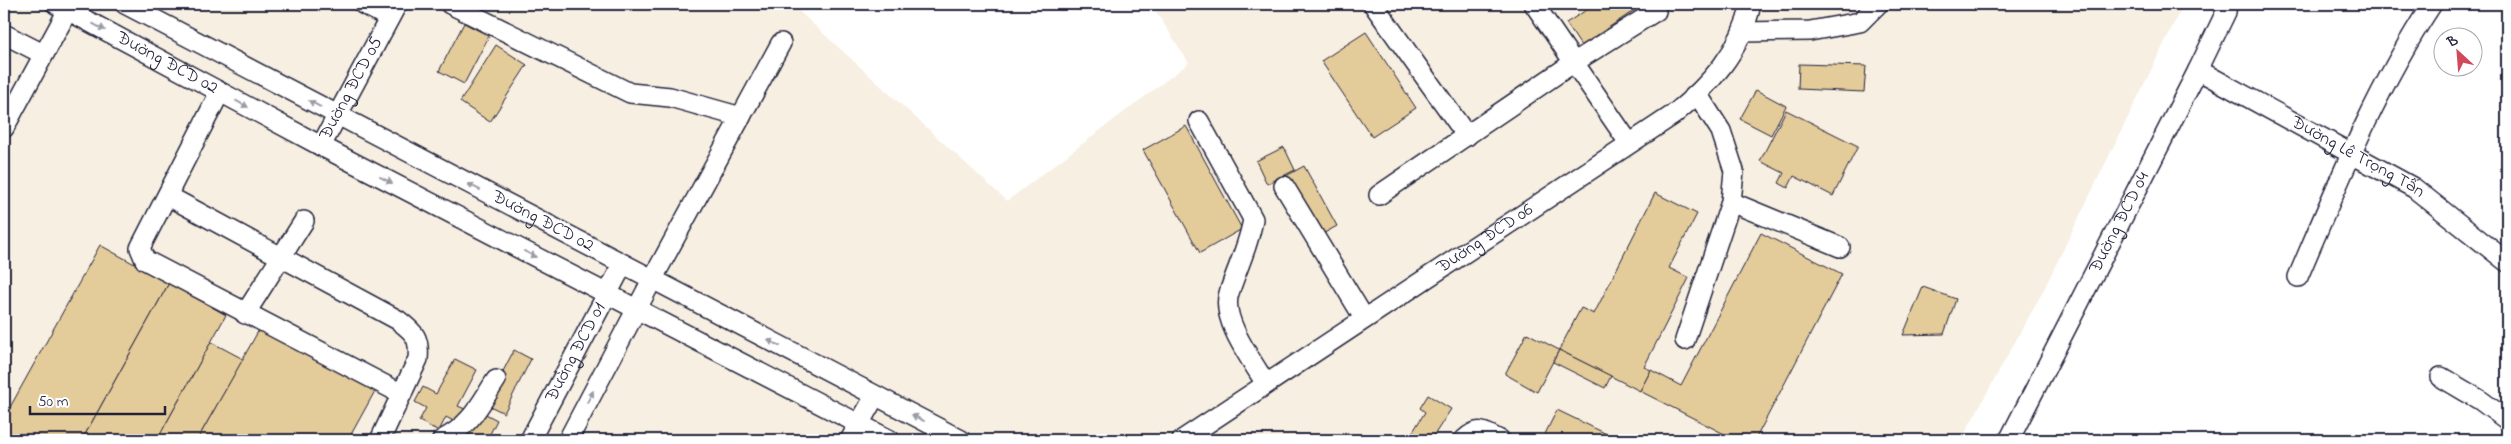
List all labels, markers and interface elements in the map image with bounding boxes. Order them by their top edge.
one-way arrow [92,23,107,31]
street label: Đường ĐCD 02 [111,25,223,101]
north arrow [2434,28,2484,78]
text: B [2443,30,2462,54]
street label: Đường ĐCD 05 [313,33,390,146]
one-way arrow [235,100,250,108]
one-way arrow [307,100,322,108]
street label: Đường Lê Trọng Tấn [2285,110,2430,205]
street label: Đường ĐCD 04 [2083,167,2157,279]
one-way arrow [379,176,393,184]
one-way arrow [467,183,482,191]
street label: Đường ĐCD 02 [486,184,598,259]
street label: Đường ĐCD 06 [1431,198,1539,281]
one-way arrow [523,250,538,258]
street label: Đường ĐCD 01 [539,298,613,407]
one-way arrow [766,339,781,347]
scale bar [30,384,165,416]
one-way arrow [586,390,595,404]
text: 50 m [38,391,69,413]
one-way arrow [911,414,925,422]

